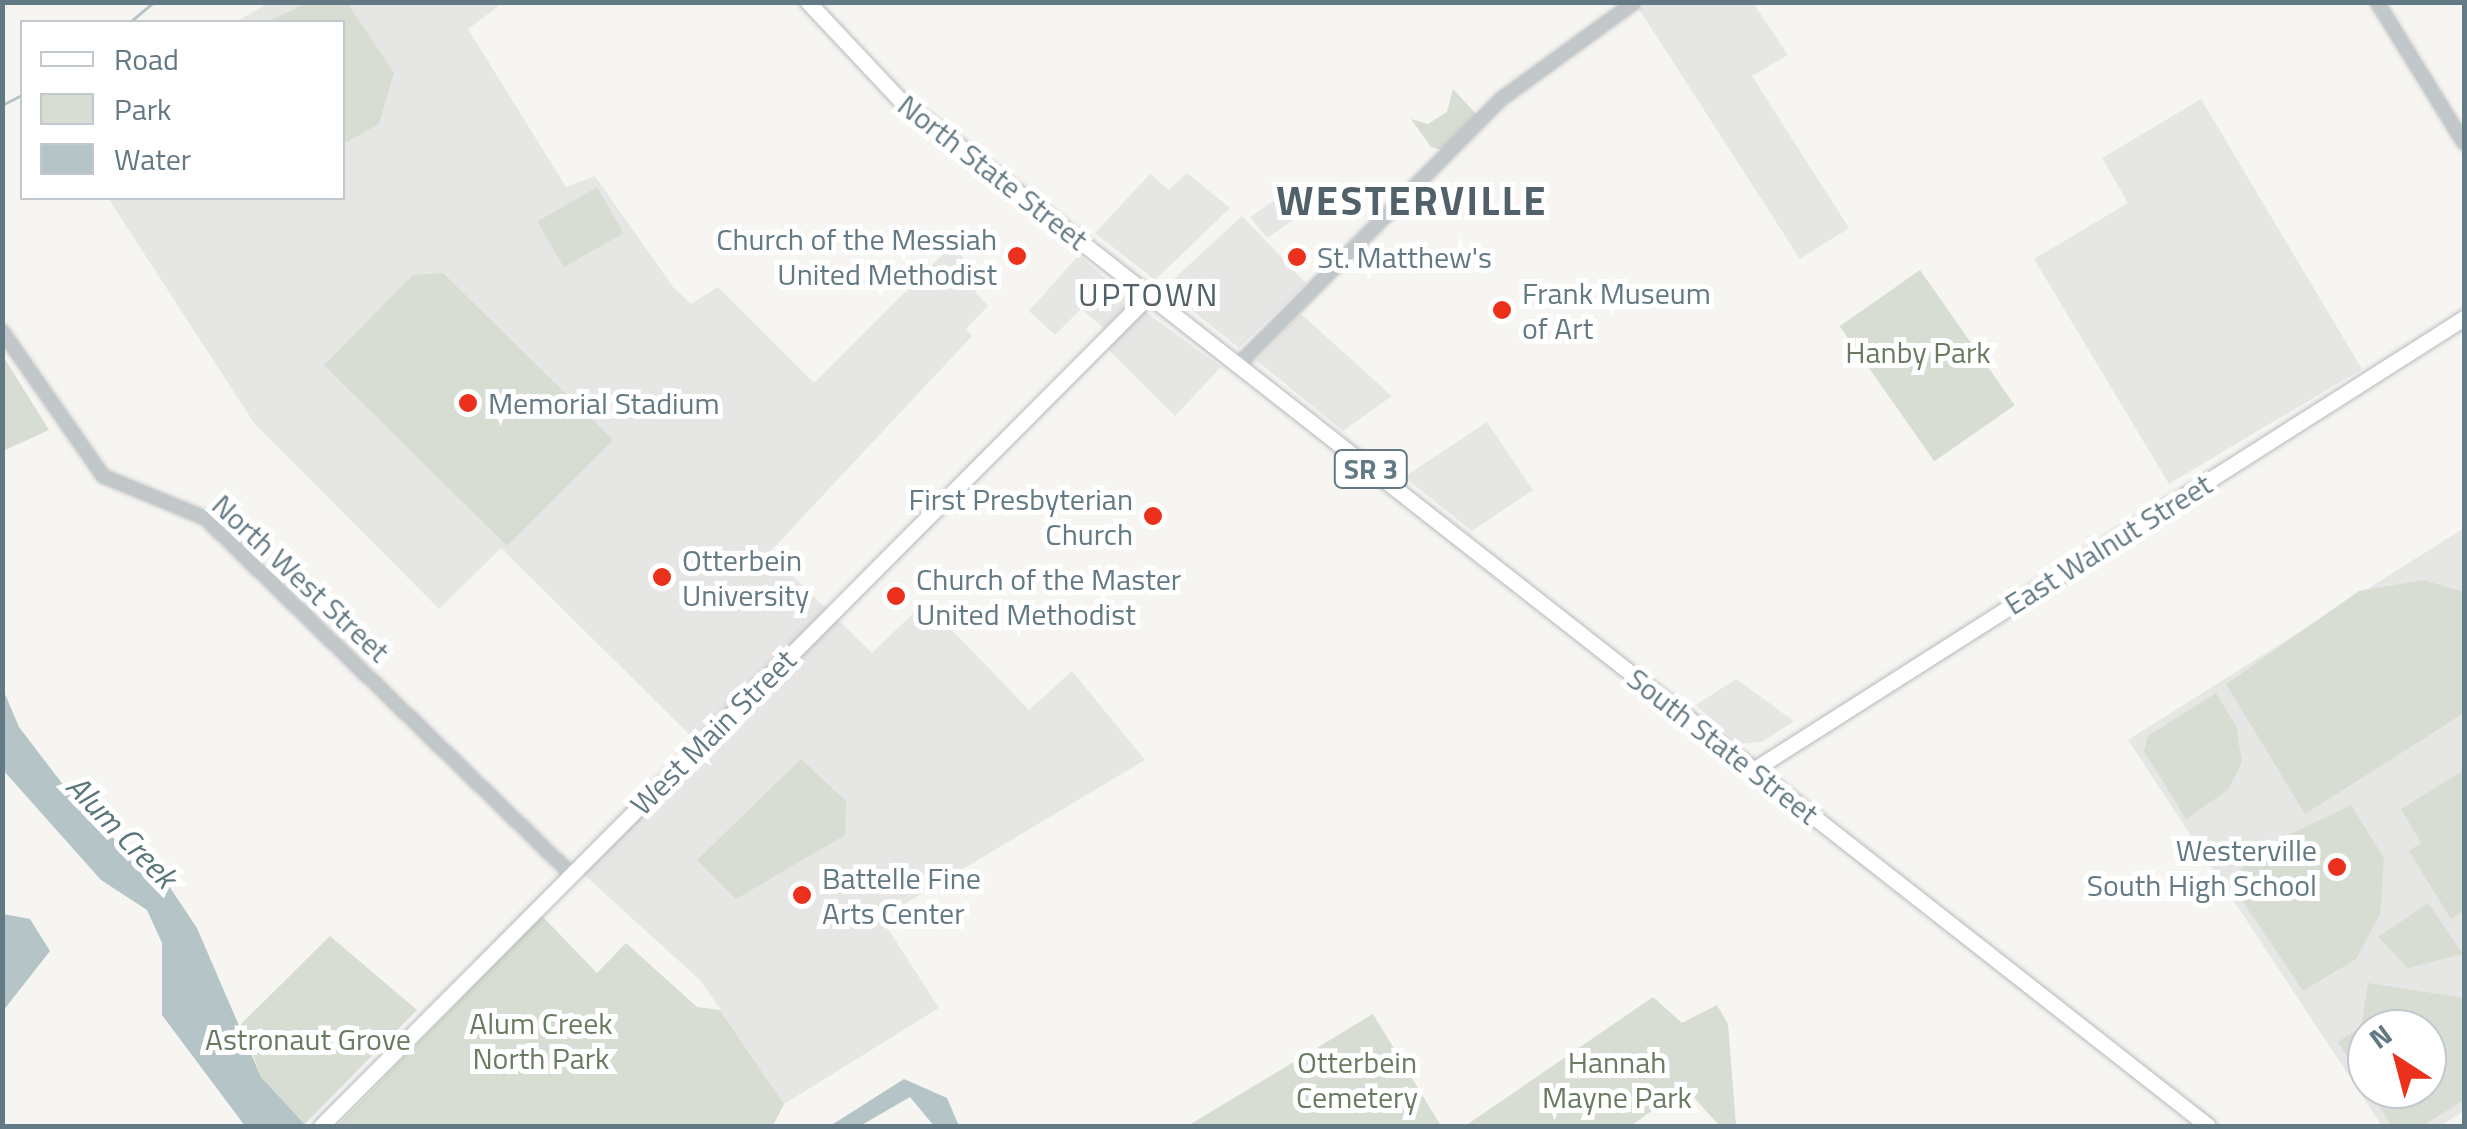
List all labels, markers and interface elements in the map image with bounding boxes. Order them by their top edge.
legend [20,20,345,200]
text: Road [114,36,179,82]
text: Park [114,86,171,132]
street label: North State Street [891,87,1095,257]
text: Water [114,136,191,182]
district label: WESTERVILLE [1276,177,1548,225]
place label: Church of the Messiah United Methodist [716,221,997,292]
place label: St. Matthew's [1317,239,1492,275]
marker: Church of the Messiah United Methodist [1006,245,1028,267]
marker: St. Matthew's [1286,246,1308,268]
district label: UPTOWN [1078,275,1220,313]
place label: Frank Museum of Art [1522,275,1711,346]
marker: Frank Museum of Art [1491,299,1513,321]
park label: Hanby Park [1845,334,1991,370]
place label: Memorial Stadium [488,385,720,421]
marker: Memorial Stadium [457,392,479,414]
road number: SR 3 [1334,446,1408,492]
street label: East Walnut Street [1998,466,2218,622]
place label: First Presbyterian Church [908,481,1133,552]
street label: North West Street [205,487,397,669]
marker: First Presbyterian Church [1142,505,1164,527]
place label: Otterbein University [682,542,809,612]
place label: Church of the Master United Methodist [916,561,1181,632]
marker: Otterbein University [651,566,673,588]
marker: Church of the Master United Methodist [885,585,907,607]
street label: West Main Street [623,642,803,822]
street label: South State Street [1620,660,1826,832]
water label: Alum Creek [59,767,185,895]
place label: Westerville South High School [2087,832,2317,902]
marker: Westerville South High School [2326,856,2348,878]
place label: Battelle Fine Arts Center [822,860,981,930]
marker: Battelle Fine Arts Center [791,884,813,906]
park label: Alum Creek North Park [469,1005,613,1076]
north arrow [2347,1009,2447,1109]
text: N [2360,1013,2401,1059]
park label: Astronaut Grove [205,1021,411,1057]
park label: Otterbein Cemetery [1296,1044,1418,1114]
park label: Hannah Mayne Park [1542,1044,1692,1114]

